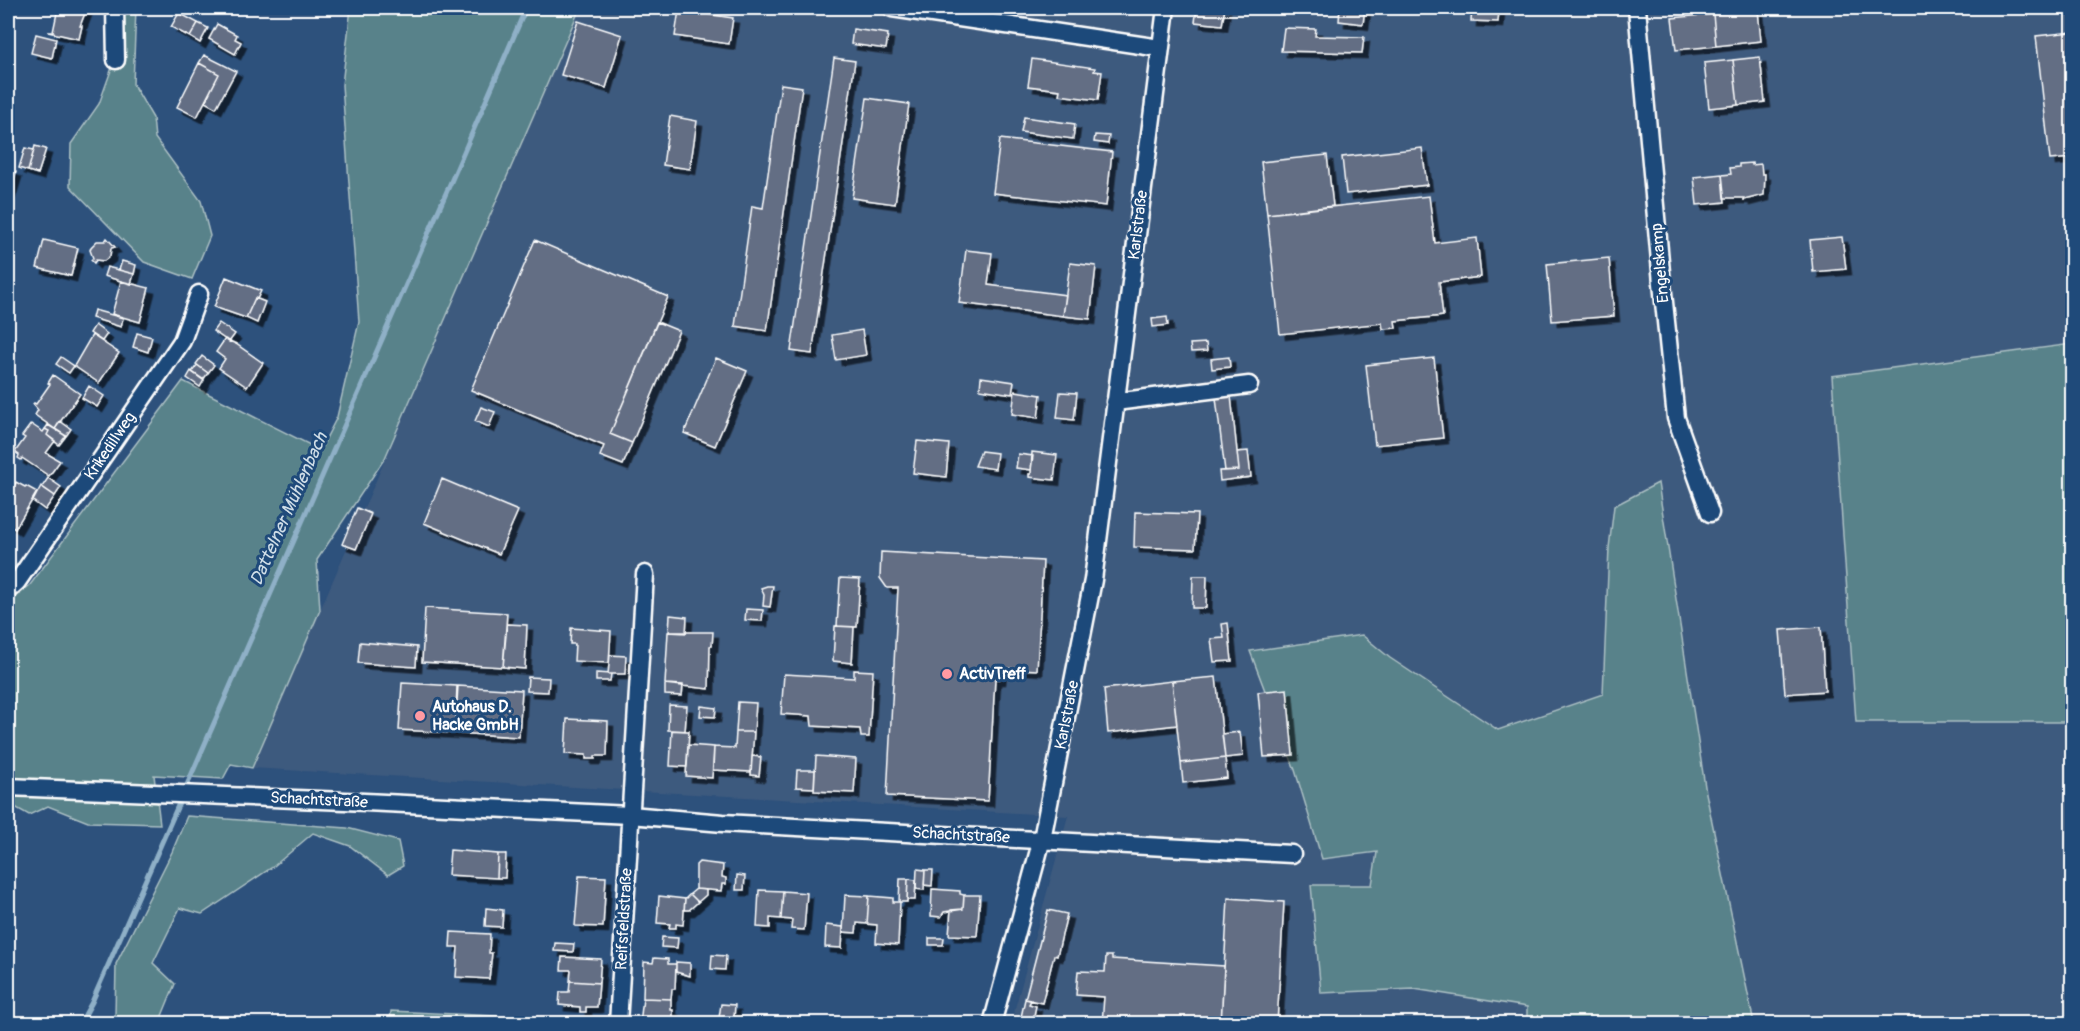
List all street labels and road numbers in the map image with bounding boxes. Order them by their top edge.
street label: Karlstraße [1124,189,1152,261]
street label: Engelskamp [1647,222,1673,304]
street label: Krikedillweg [80,408,140,484]
street label: Karlstraße [1051,679,1084,751]
street label: Schachtstraße [270,787,368,813]
street label: Schachtstraße [912,822,1010,848]
street label: Reifsfeldstraße [611,867,637,971]

